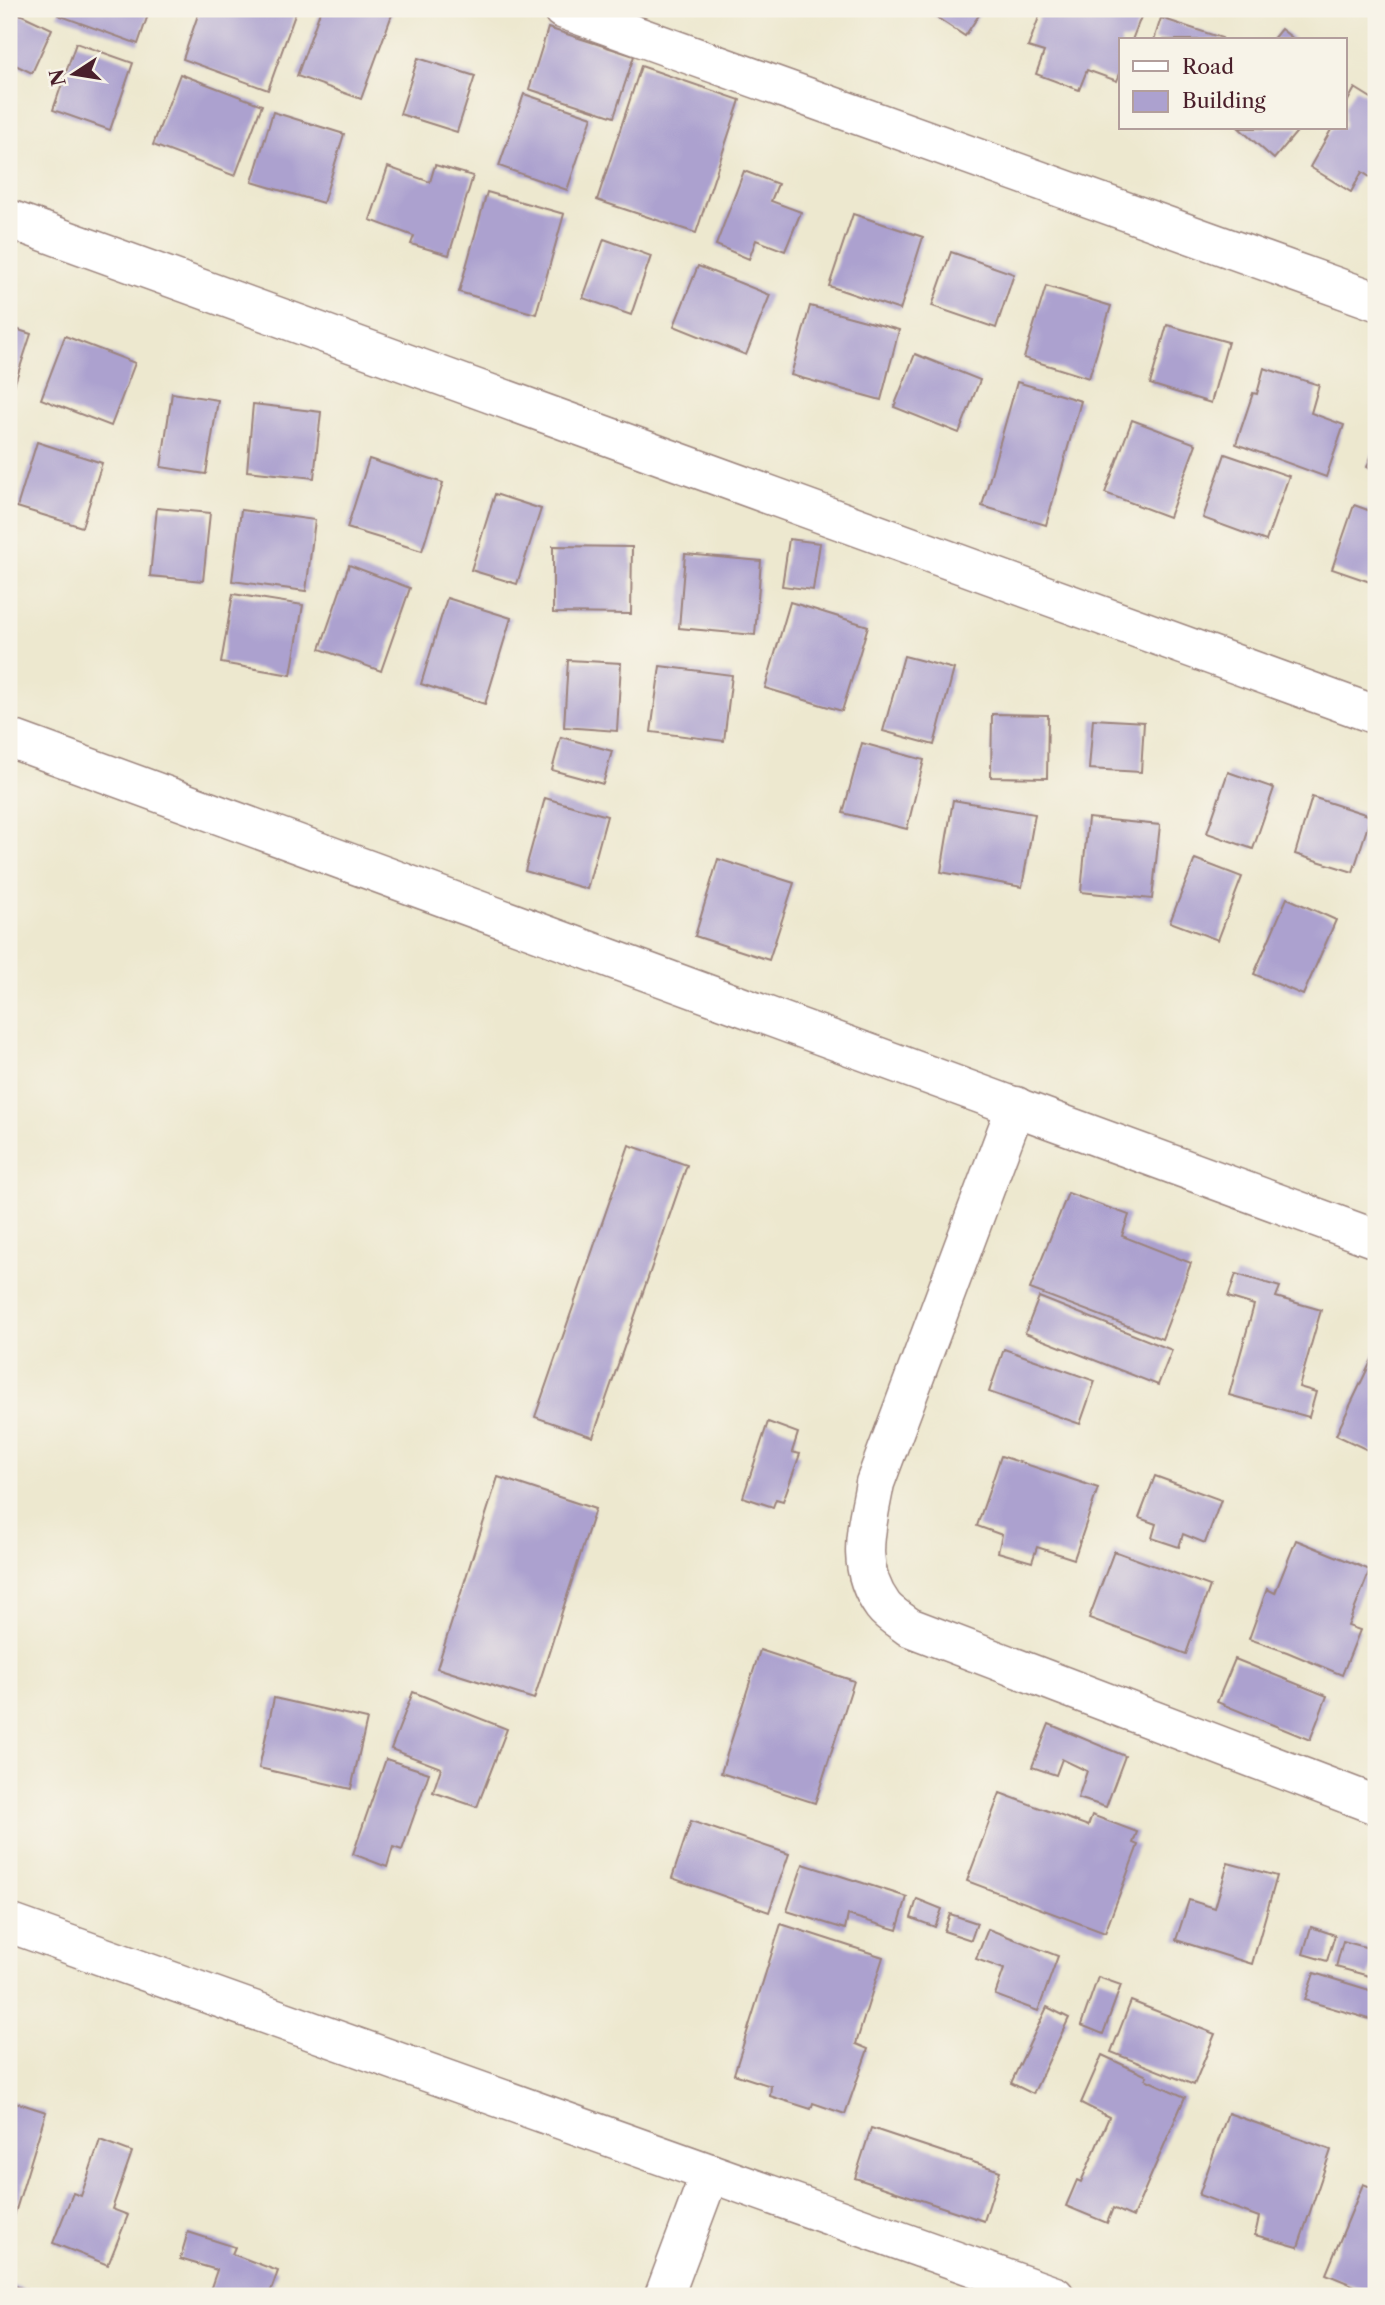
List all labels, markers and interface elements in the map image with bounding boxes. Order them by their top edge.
north arrow [38,38,108,108]
legend [1119,38,1346,130]
text: Road [1182,54,1234,79]
text: N [45,67,71,88]
text: Building [1182,88,1267,113]

